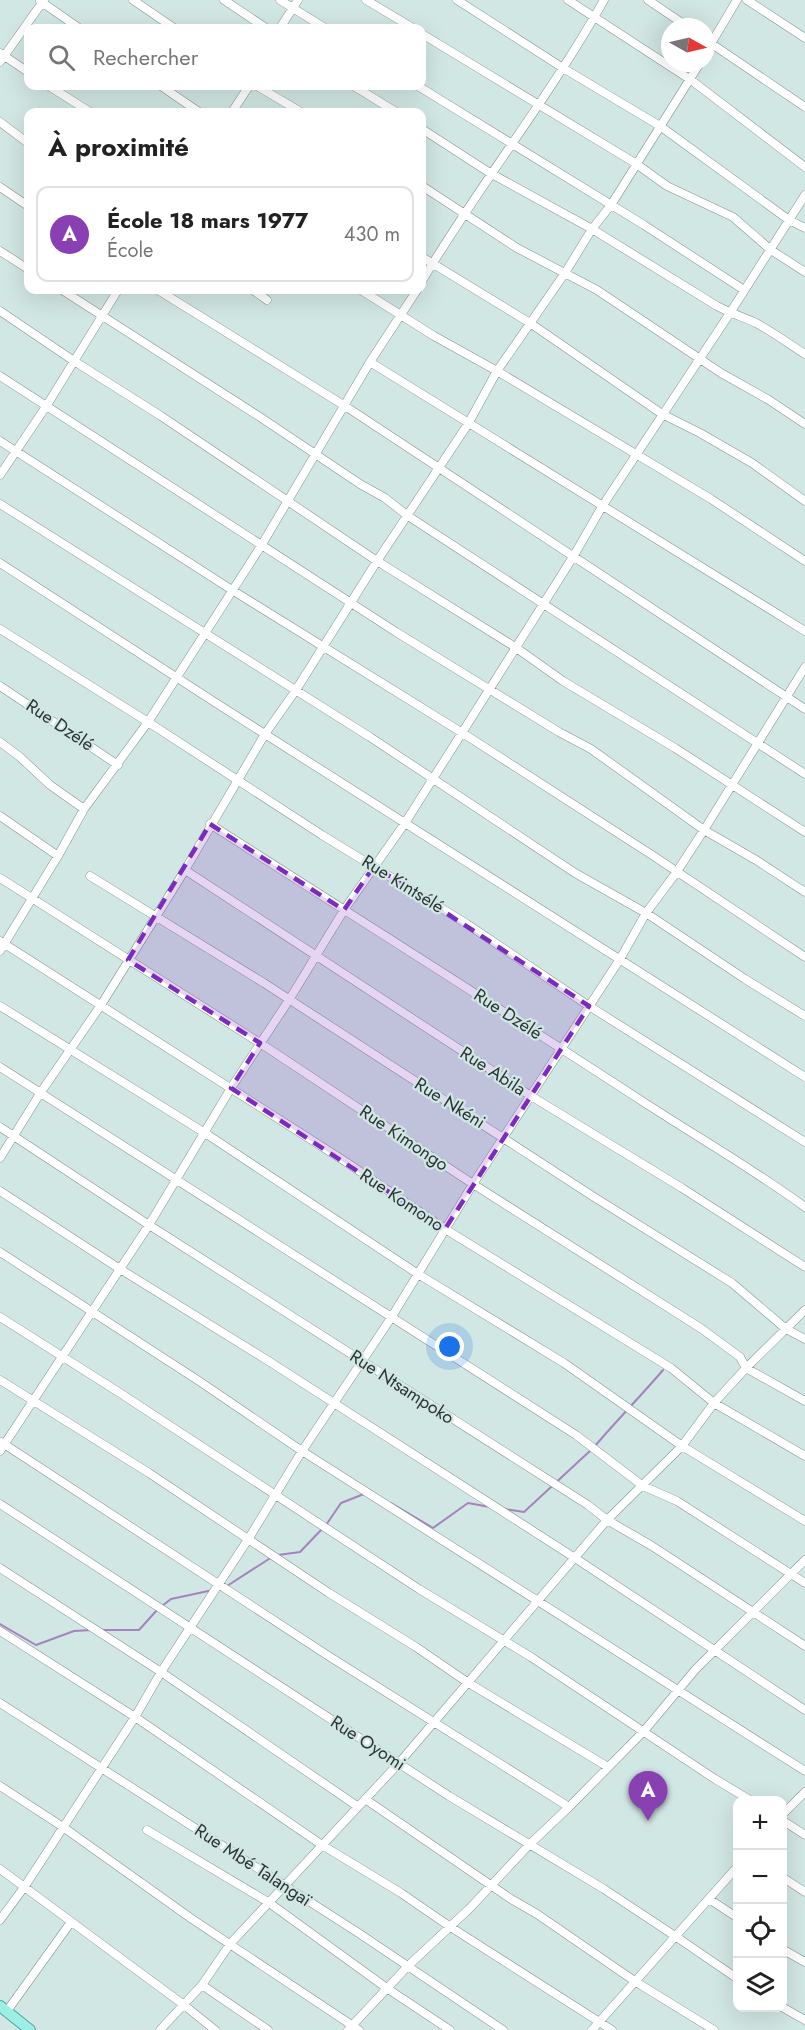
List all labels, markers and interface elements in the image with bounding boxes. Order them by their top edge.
north arrow [661,18,715,72]
search box [24,24,426,90]
icon: search [45,41,78,74]
text: Rechercher [93,41,198,73]
text: À proximité [48,128,189,166]
text: École 18 mars 1977 [107,204,308,236]
text: A [62,220,77,249]
text: 430 m [344,220,400,249]
text: École [107,236,153,265]
street label: Rue Dzélé [21,693,99,757]
street label: Rue Kintsélé [357,848,449,920]
street label: Rue Dzélé [469,982,547,1046]
street label: Rue Abila [455,1040,531,1102]
street label: Rue Nkéni [410,1071,490,1135]
street label: Rue Kimongo [354,1099,454,1178]
street label: Rue Komono [355,1162,450,1238]
your location [435,1332,464,1361]
street label: Rue Ntsampoko [345,1343,460,1431]
street label: Rue Oyomi [325,1709,411,1777]
pin: A [628,1772,668,1821]
map controls [733,1796,787,2012]
button: + [733,1796,787,1850]
street label: Rue Mbé Talangaï [189,1817,318,1913]
button: − [733,1850,787,1904]
button: locate [733,1904,787,1958]
button: layers [733,1958,787,2012]

